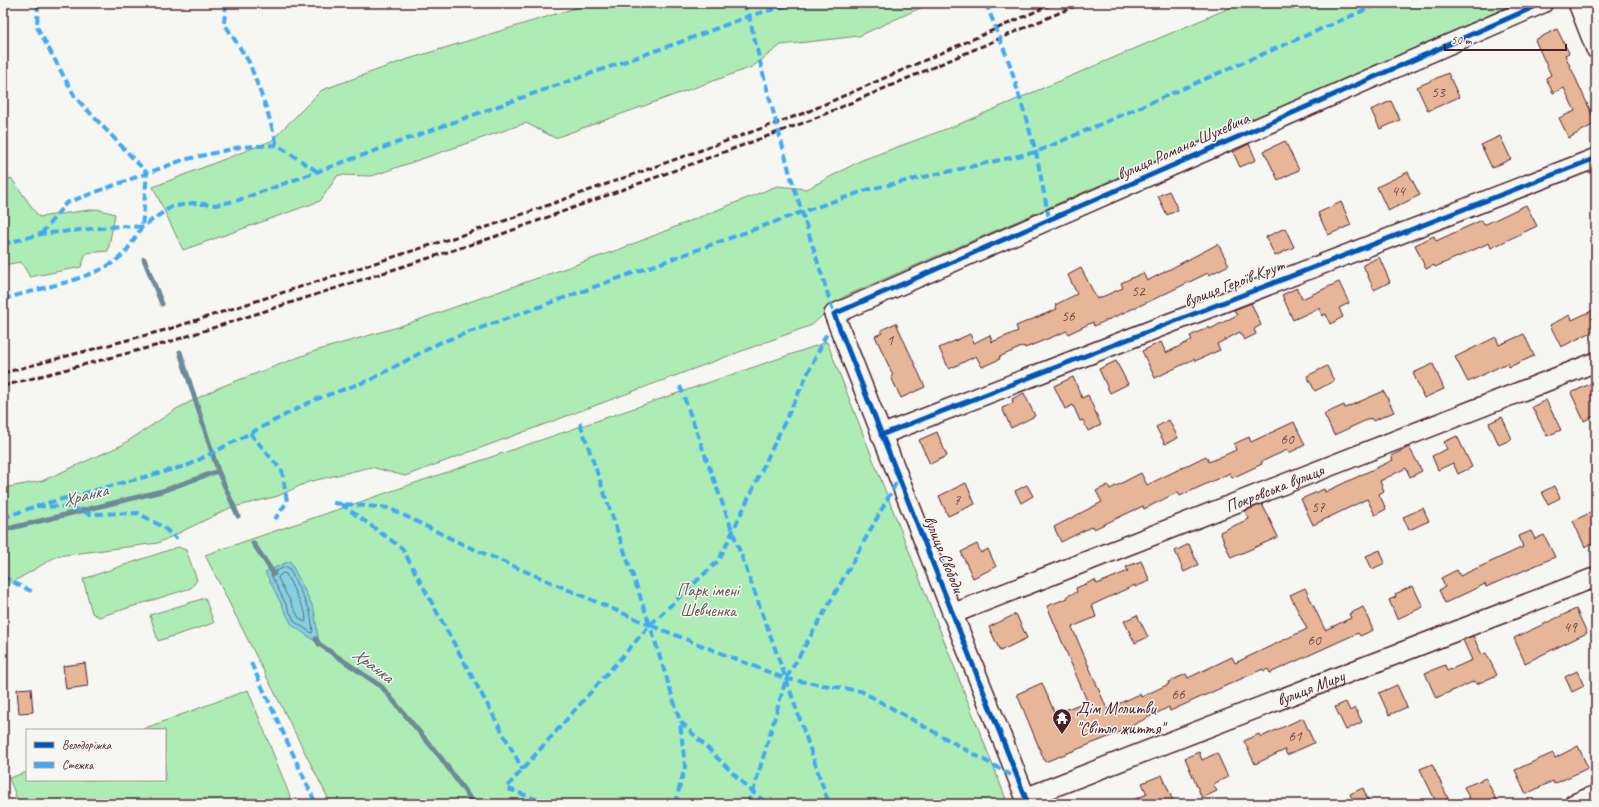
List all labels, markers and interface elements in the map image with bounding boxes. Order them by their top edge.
scale bar [1445,26,1566,52]
text: 50 m [1451,32,1473,48]
house number: 53 [1431,83,1446,102]
street label: вулиця Романа Шухевича [1113,107,1254,185]
house number: 44 [1391,182,1406,201]
street label: вулиця Героїв Крут [1181,254,1288,312]
house number: 52 [1131,282,1146,301]
house number: 56 [1061,307,1076,326]
house number: 1 [887,331,895,350]
house number: 60 [1280,430,1295,449]
street label: Покровська вулиця [1222,459,1327,517]
water label: Хранка [60,478,111,511]
house number: 7 [954,491,962,510]
house number: 57 [1311,498,1326,517]
street label: вулиця Свободи [919,513,970,597]
park label: Парк імені Шевченка [677,580,741,621]
house number: 49 [1563,618,1578,637]
house number: 60 [1307,631,1322,650]
water label: Хранка [348,643,399,688]
street label: вулиця Миру [1274,665,1348,710]
house number: 66 [1171,685,1186,704]
place label: Дім Молитви "Світло життя" [1076,698,1168,739]
temple icon: Дім Молитви "Світло життя" [1051,707,1073,735]
house number: 61 [1288,727,1303,746]
legend [26,729,166,781]
text: Велодоріжка [62,737,112,753]
text: Стежка [62,757,94,773]

